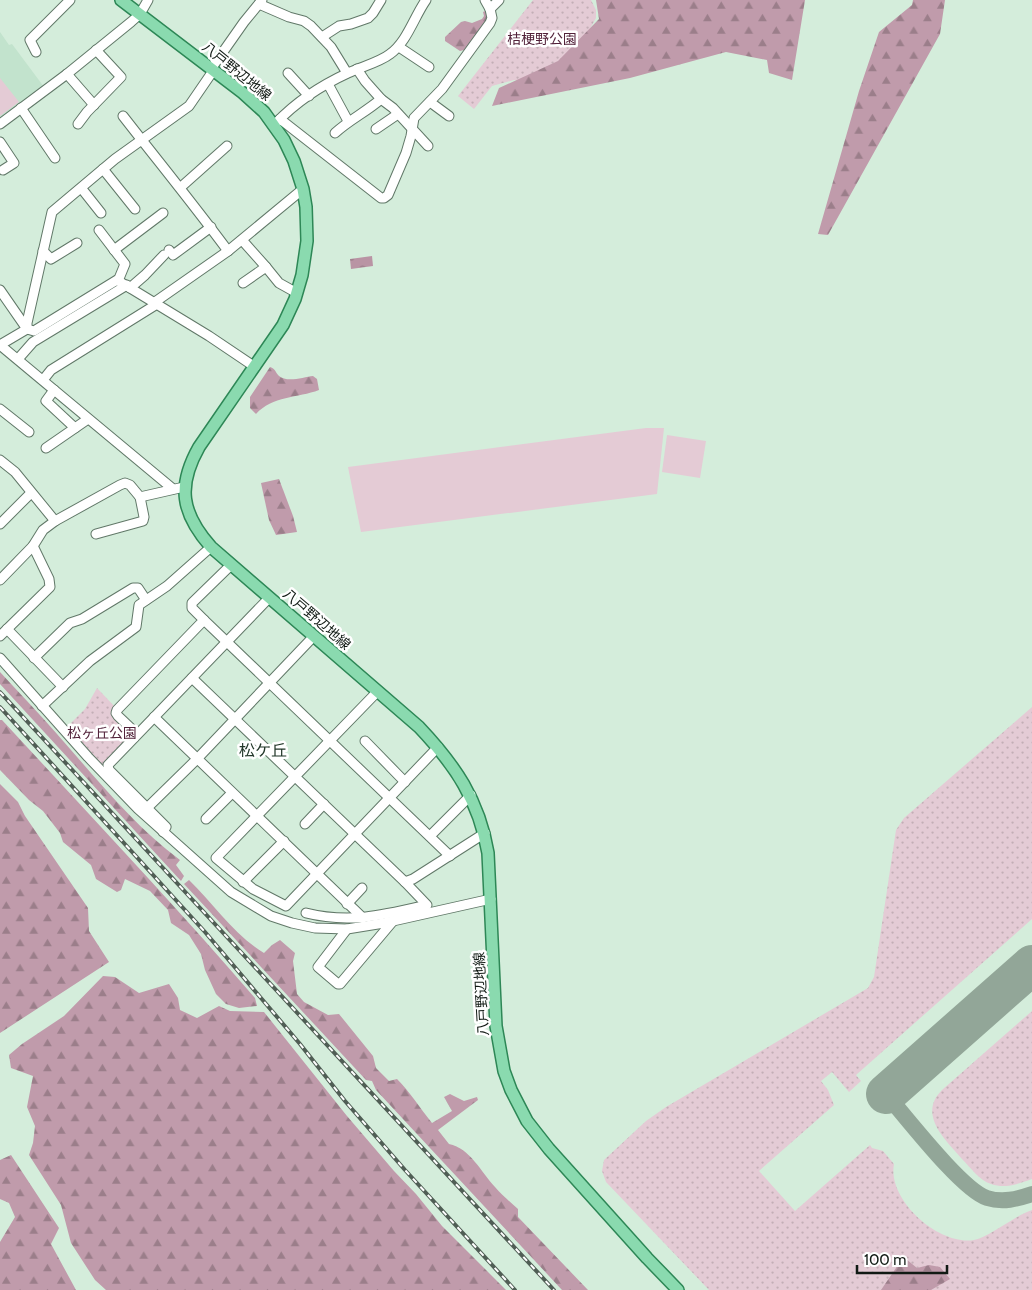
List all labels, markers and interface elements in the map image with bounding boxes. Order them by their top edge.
park label: 桔梗野公園 [507,30,577,48]
street label: 八戸野辺地線 [199,38,275,104]
street label: 八戸野辺地線 [279,585,355,653]
park label: 松ヶ丘公園 [67,724,137,742]
district label: 松ケ丘 [239,741,287,760]
street label: 八戸野辺地線 [470,952,492,1036]
scale bar [857,1242,947,1274]
text: 100 m [864,1251,906,1269]

